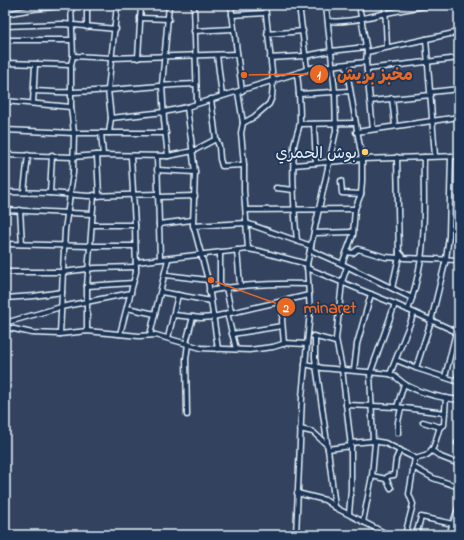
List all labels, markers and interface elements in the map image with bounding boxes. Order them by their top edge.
callout: مخبز بريش [309,60,421,89]
text: مخبز بريش [337,63,413,88]
text: 1 [317,67,321,85]
place label: بوش الحمري [276,142,357,166]
marker: بوش الحمري [360,147,370,157]
callout: minaret [276,293,365,322]
text: minaret [304,296,356,321]
text: 2 [282,300,289,318]

